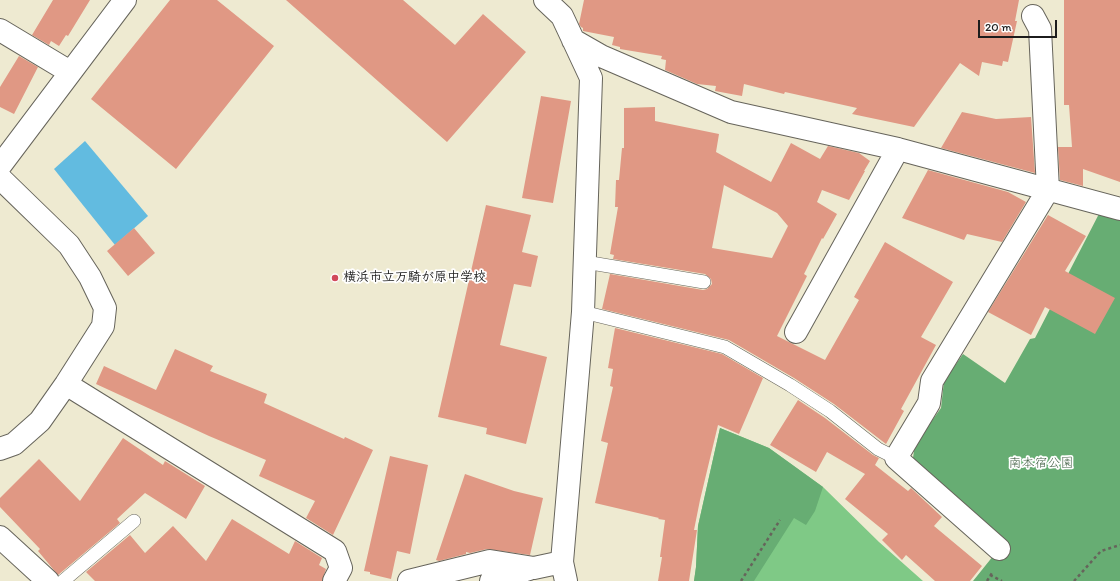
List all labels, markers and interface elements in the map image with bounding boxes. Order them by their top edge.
scale bar [980,12,1059,38]
text: 20 m [985,20,1012,34]
place label: 横浜市立万騎が原中学校 [343,270,486,286]
marker: 横浜市立万騎が原中学校 [330,273,340,283]
park label: 南本宿公園 [1009,456,1073,472]

